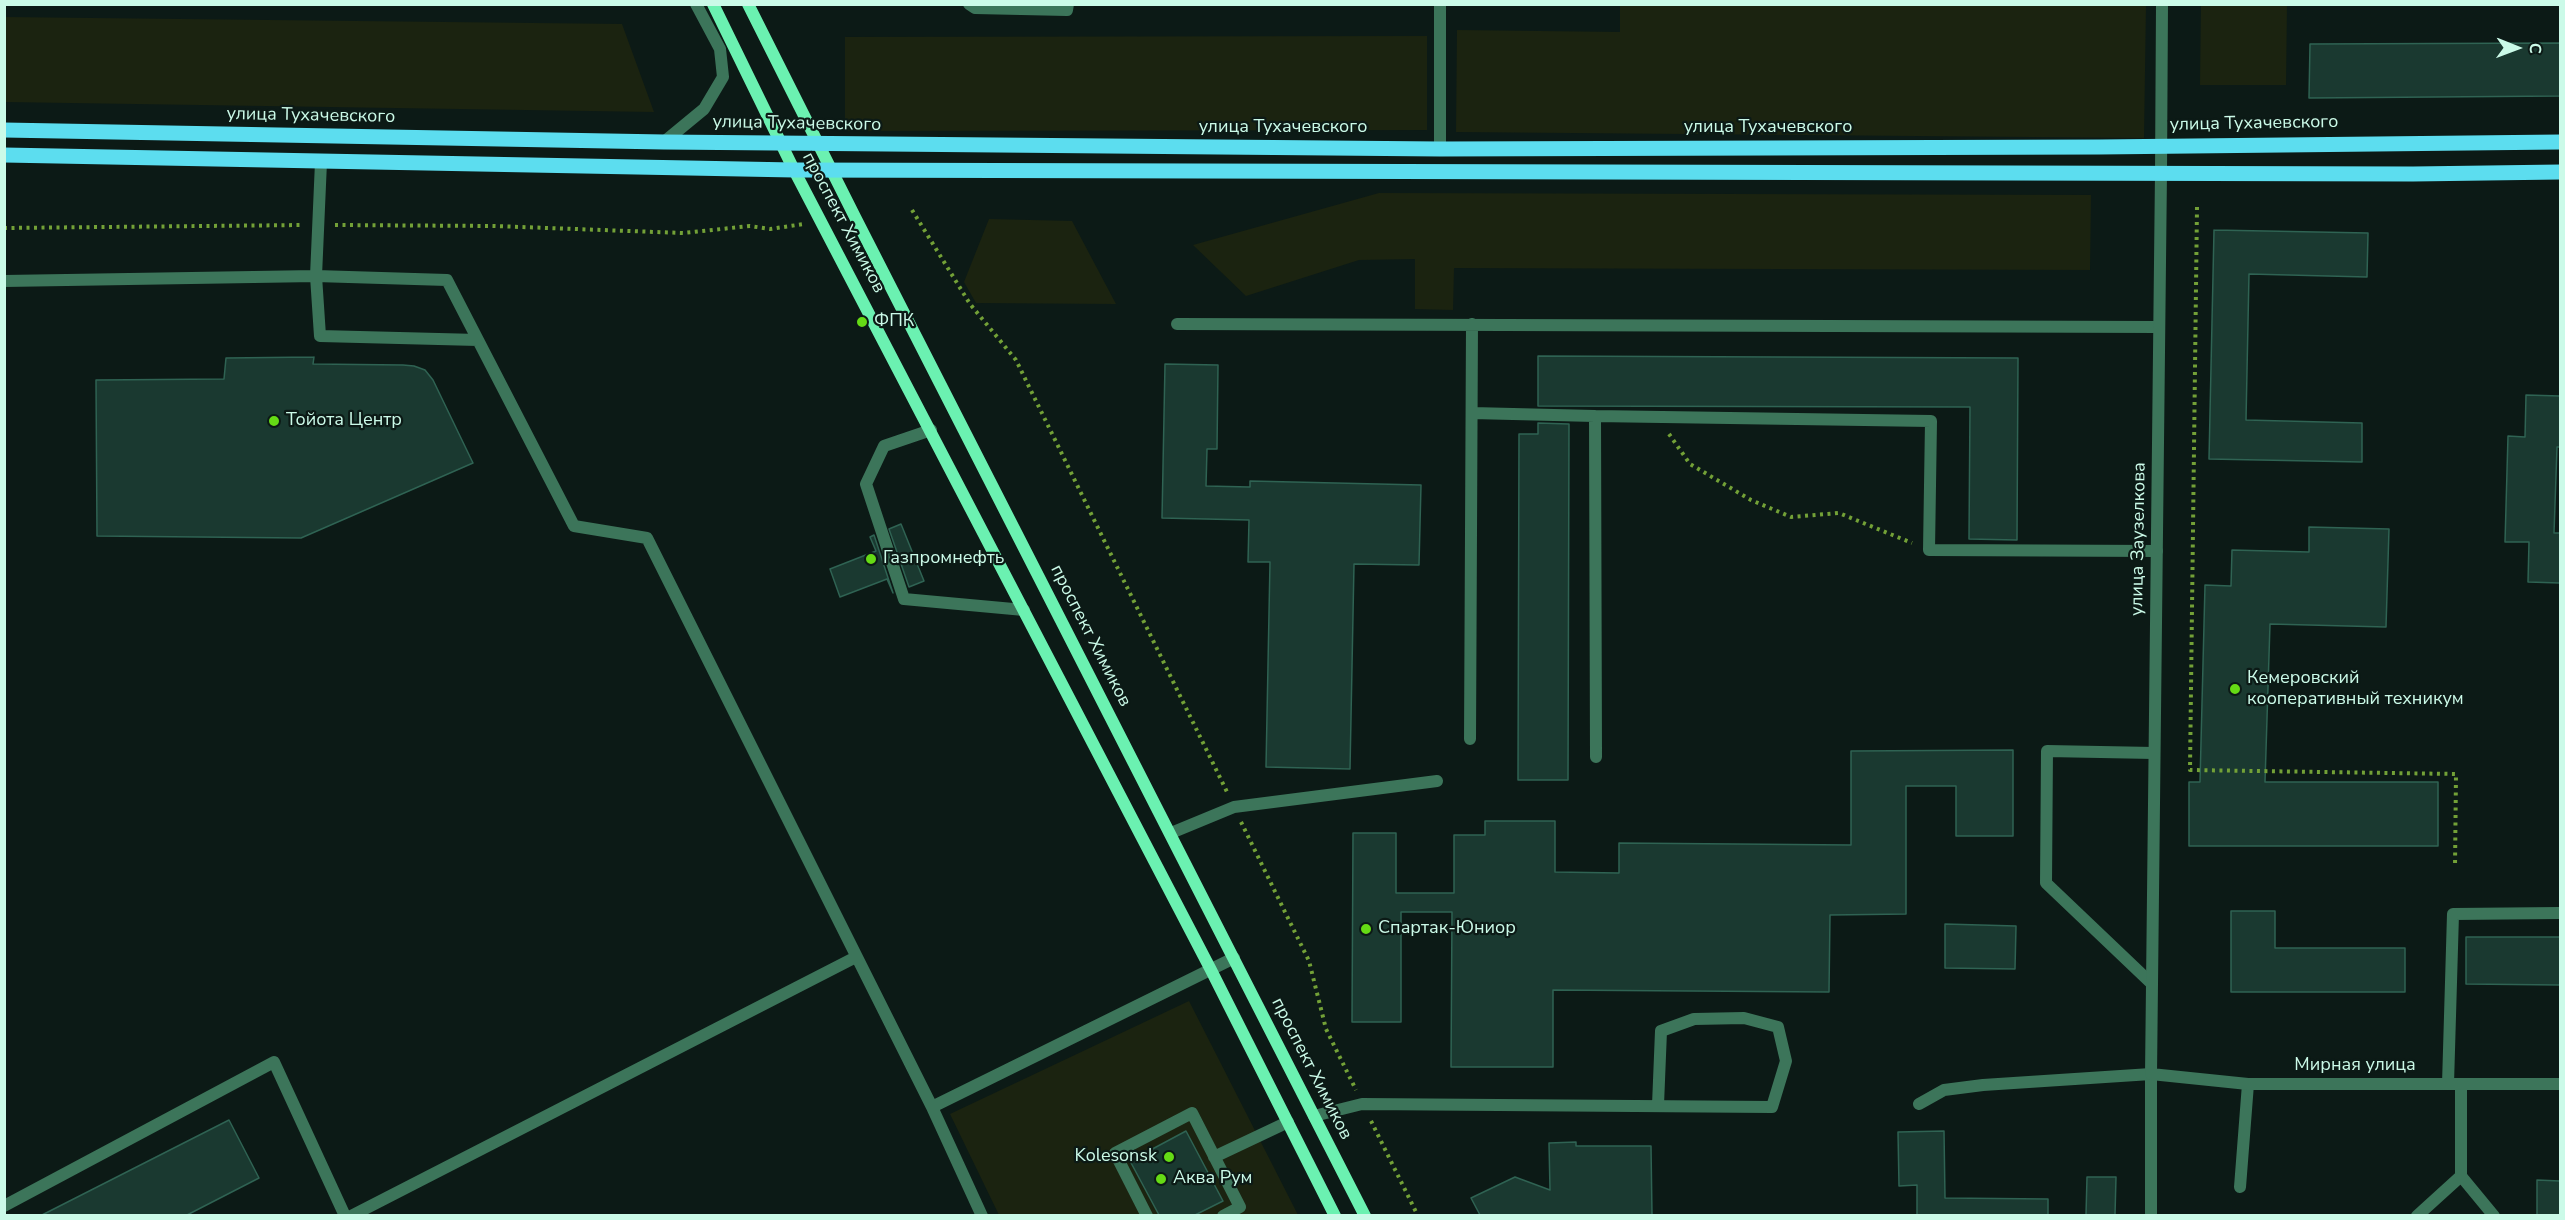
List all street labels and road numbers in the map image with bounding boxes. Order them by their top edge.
street label: улица Тухачевского [227,104,395,128]
street label: улица Тухачевского [713,112,881,136]
street label: улица Тухачевского [2170,112,2338,136]
street label: улица Тухачевского [1199,117,1367,139]
street label: улица Тухачевского [1684,117,1852,139]
street label: проспект Химиков [797,149,889,297]
street label: улица Заузелкова [2127,462,2151,616]
street label: проспект Химиков [1045,561,1135,711]
street label: проспект Химиков [1266,994,1356,1144]
street label: Мирная улица [2294,1055,2416,1077]

